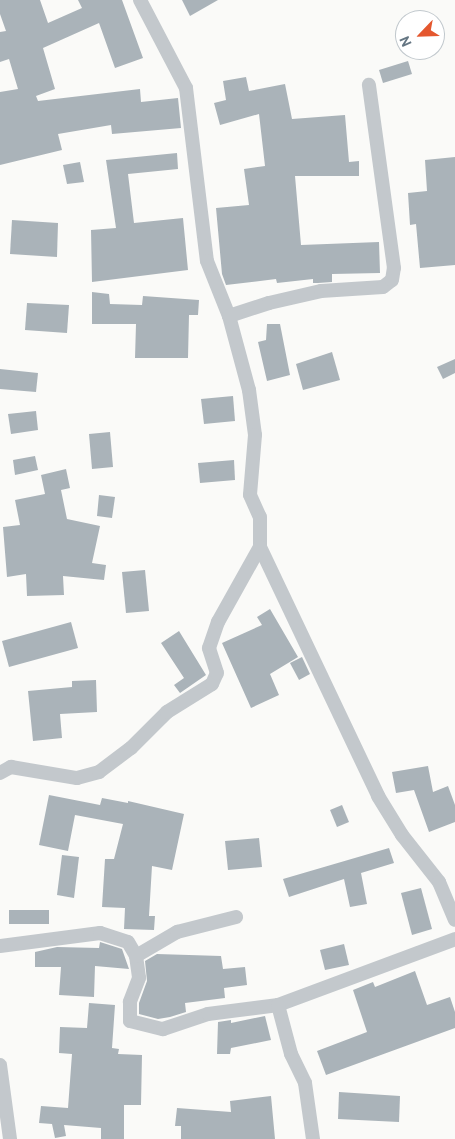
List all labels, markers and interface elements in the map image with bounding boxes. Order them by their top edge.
north arrow [395,10,445,60]
text: N [397,33,417,49]

